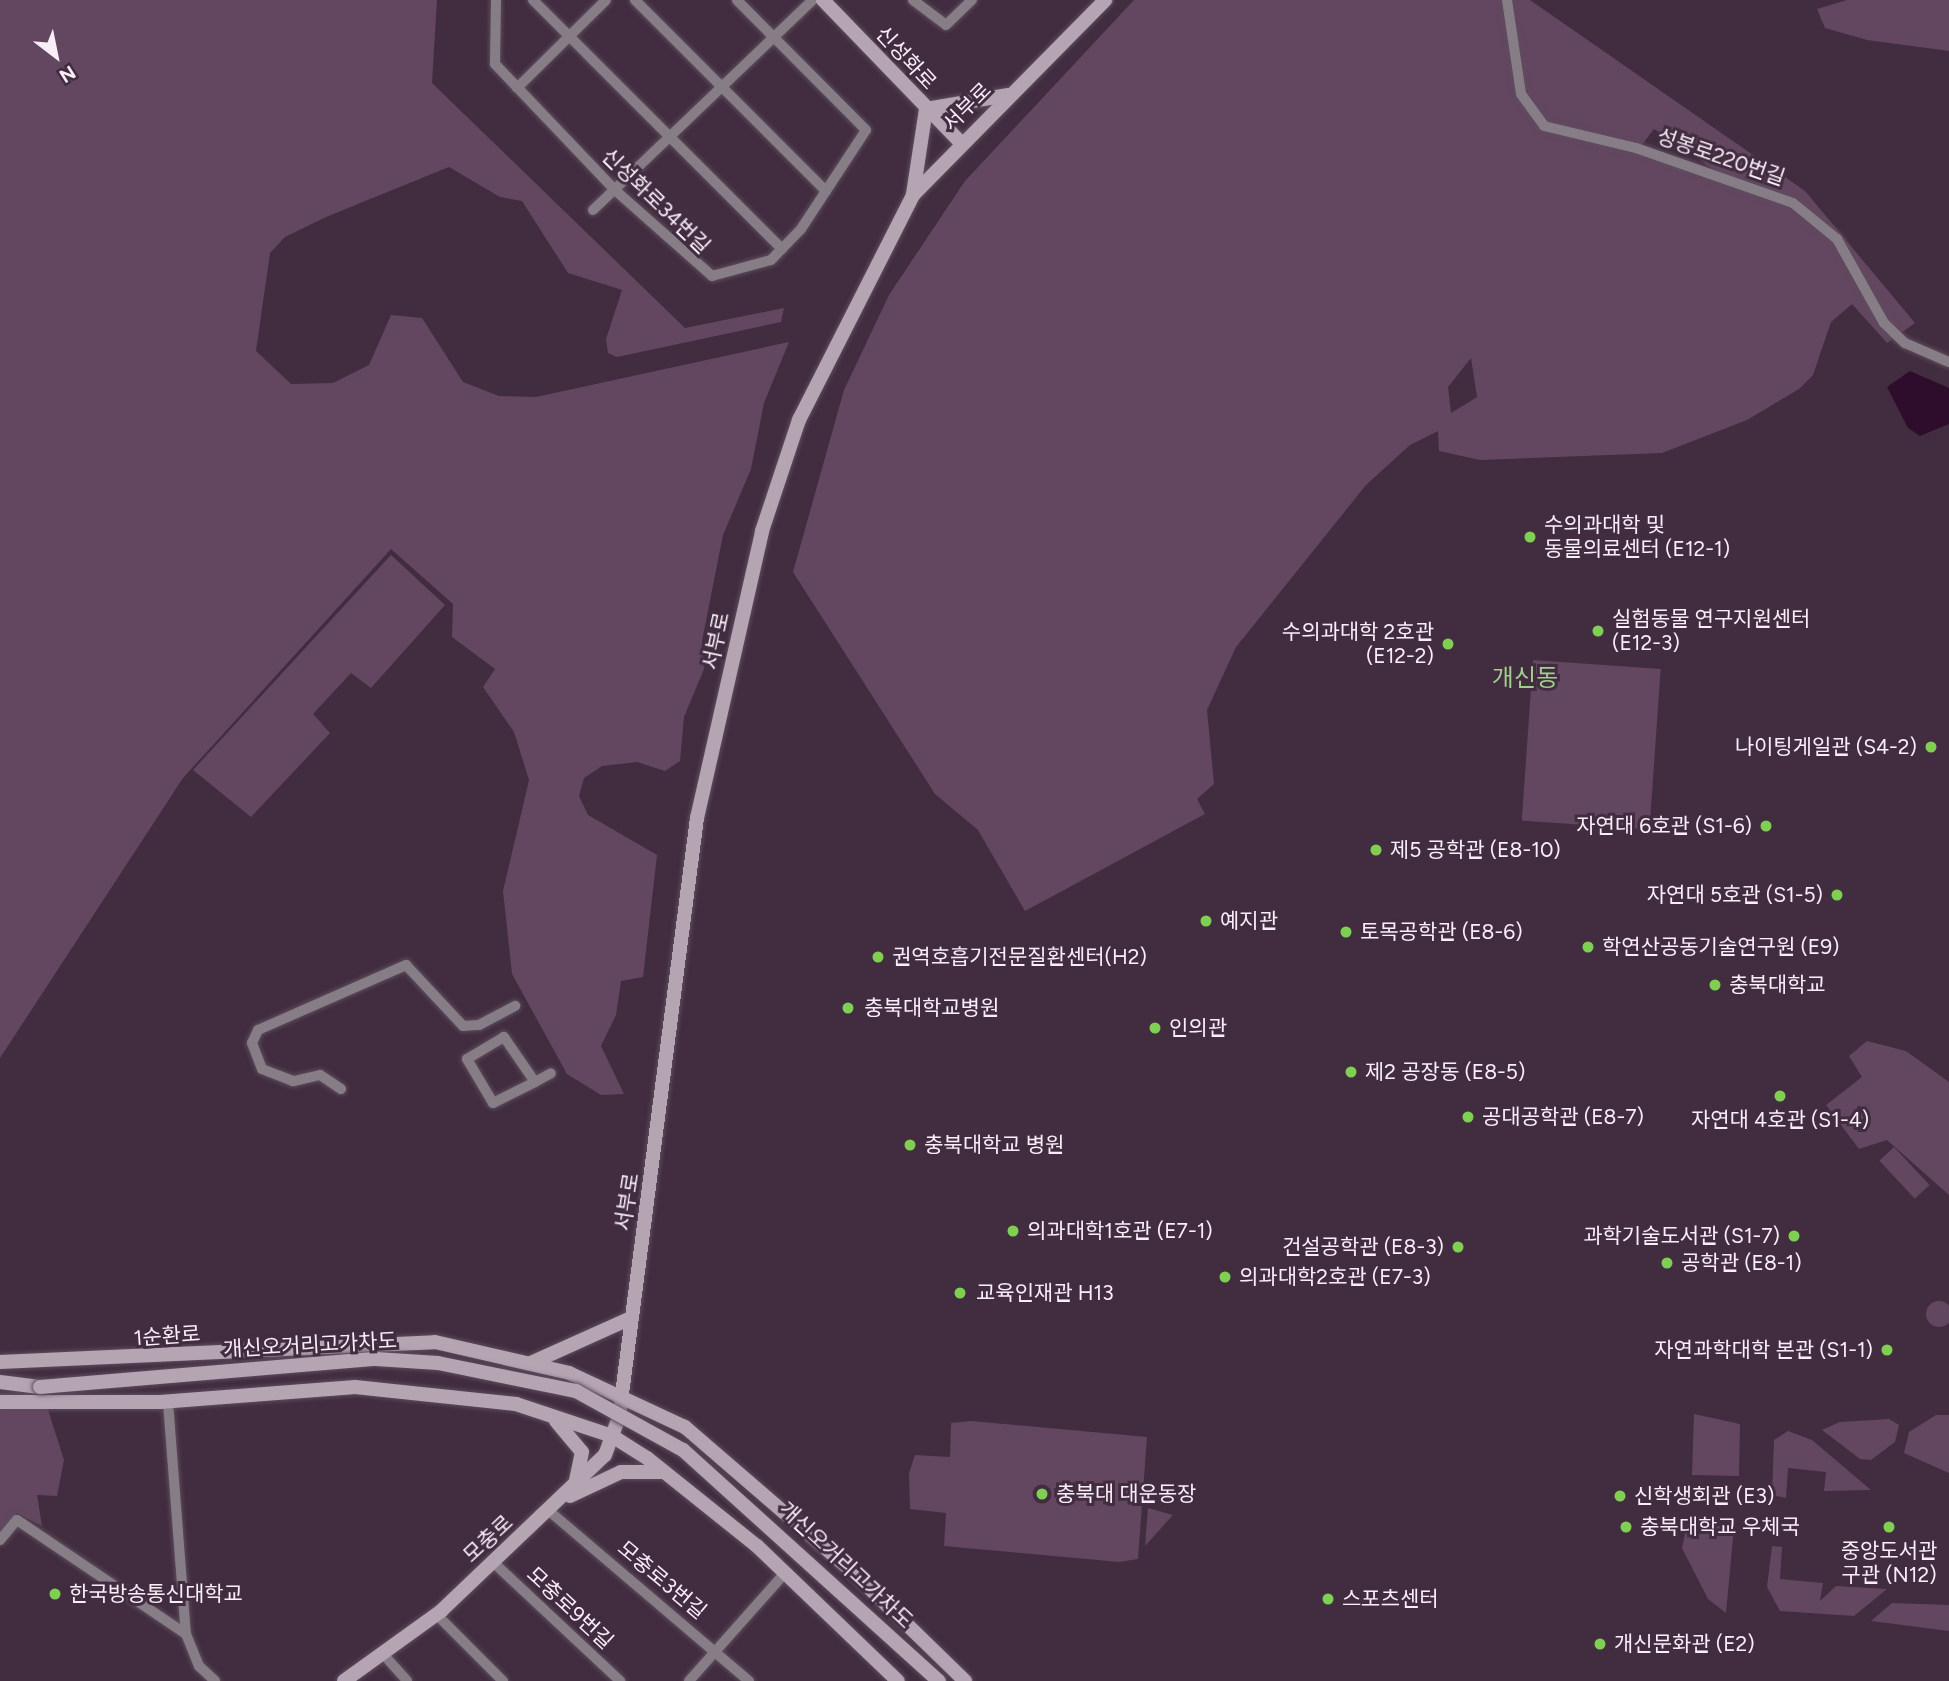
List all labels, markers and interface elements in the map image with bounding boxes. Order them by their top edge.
north arrow [21,21,91,91]
street label: 신성화로 [870,21,942,95]
text: N [55,61,80,88]
street label: 서부로 [938,78,996,136]
street label: 성봉로220번길 [1654,123,1788,191]
street label: 신성화로34번길 [597,143,715,259]
place label: 수의과대학 및 동물의료센터 (E12-1) [1544,512,1730,562]
marker: 수의과대학 및 동물의료센터 (E12-1) [1522,529,1538,545]
place label: 실험동물 연구지원센터 (E12-3) [1612,606,1810,656]
street label: 서부로 [698,610,734,672]
place label: 수의과대학 2호관 (E12-2) [1282,619,1434,669]
marker: 실험동물 연구지원센터 (E12-3) [1590,623,1606,639]
marker: 수의과대학 2호관 (E12-2) [1440,636,1456,652]
district label: 개신동 [1492,664,1558,692]
place label: 나이팅게일관 (S4-2) [1735,734,1917,760]
marker: 나이팅게일관 (S4-2) [1923,739,1939,755]
place label: 자연대 6호관 (S1-6) [1576,813,1752,839]
marker: 자연대 6호관 (S1-6) [1758,818,1774,834]
place label: 제5 공학관 (E8-10) [1390,837,1561,863]
marker: 제5 공학관 (E8-10) [1368,842,1384,858]
place label: 자연대 5호관 (S1-5) [1647,882,1823,908]
marker: 자연대 5호관 (S1-5) [1829,887,1845,903]
place label: 예지관 [1220,908,1278,934]
marker: 예지관 [1198,913,1214,929]
place label: 토목공학관 (E8-6) [1360,919,1523,945]
marker: 토목공학관 (E8-6) [1338,924,1354,940]
place label: 학연산공동기술연구원 (E9) [1602,934,1839,960]
marker: 학연산공동기술연구원 (E9) [1580,939,1596,955]
place label: 권역호흡기전문질환센터(H2) [892,944,1147,970]
marker: 권역호흡기전문질환센터(H2) [870,949,886,965]
place label: 충북대학교 [1729,972,1826,998]
marker: 충북대학교 [1707,977,1723,993]
place label: 충북대학교병원 [864,995,999,1021]
marker: 충북대학교병원 [838,998,858,1018]
place label: 인의관 [1169,1015,1227,1041]
marker: 인의관 [1147,1020,1163,1036]
place label: 제2 공장동 (E8-5) [1365,1059,1525,1085]
marker: 제2 공장동 (E8-5) [1343,1064,1359,1080]
marker: 자연대 4호관 (S1-4) [1772,1088,1788,1104]
place label: 공대공학관 (E8-7) [1482,1104,1644,1130]
place label: 자연대 4호관 (S1-4) [1691,1107,1869,1133]
marker: 공대공학관 (E8-7) [1460,1109,1476,1125]
place label: 충북대학교 병원 [924,1132,1064,1158]
marker: 충북대학교 병원 [902,1137,918,1153]
street label: 서부로 [610,1171,644,1233]
place label: 의과대학1호관 (E7-1) [1027,1218,1213,1244]
marker: 의과대학1호관 (E7-1) [1005,1223,1021,1239]
place label: 과학기술도서관 (S1-7) [1583,1223,1780,1249]
marker: 과학기술도서관 (S1-7) [1786,1228,1802,1244]
place label: 건설공학관 (E8-3) [1282,1234,1444,1260]
marker: 건설공학관 (E8-3) [1450,1239,1466,1255]
place label: 공학관 (E8-1) [1681,1250,1802,1276]
marker: 공학관 (E8-1) [1659,1255,1675,1271]
place label: 의과대학2호관 (E7-3) [1239,1264,1431,1290]
marker: 의과대학2호관 (E7-3) [1217,1269,1233,1285]
place label: 교육인재관 H13 [976,1280,1114,1306]
marker: 교육인재관 H13 [950,1283,970,1303]
street label: 1순환로 [133,1321,201,1351]
street label: 개신오거리고가차도 [223,1328,397,1362]
place label: 자연과학대학 본관 (S1-1) [1654,1337,1873,1363]
marker: 자연과학대학 본관 (S1-1) [1879,1342,1895,1358]
place label: 충북대 대운동장 [1056,1481,1196,1507]
place label: 신학생회관 (E3) [1634,1483,1774,1509]
marker: 충북대 대운동장 [1034,1486,1050,1502]
marker: 신학생회관 (E3) [1612,1488,1628,1504]
street label: 개신오거리고가차도 [774,1496,918,1634]
street label: 모충로 [458,1510,518,1568]
place label: 충북대학교 우체국 [1640,1514,1800,1540]
marker: 충북대학교 우체국 [1618,1519,1634,1535]
marker: 중앙도서관 구관 (N12) [1881,1519,1897,1535]
street label: 모충로3번길 [613,1536,711,1624]
place label: 중앙도서관 구관 (N12) [1841,1538,1937,1588]
street label: 모충로9번길 [522,1562,618,1654]
place label: 한국방송통신대학교 [69,1581,243,1607]
marker: 한국방송통신대학교 [47,1586,63,1602]
place label: 스포츠센터 [1342,1586,1439,1612]
marker: 스포츠센터 [1320,1591,1336,1607]
place label: 개신문화관 (E2) [1614,1631,1755,1657]
marker: 개신문화관 (E2) [1592,1636,1608,1652]

